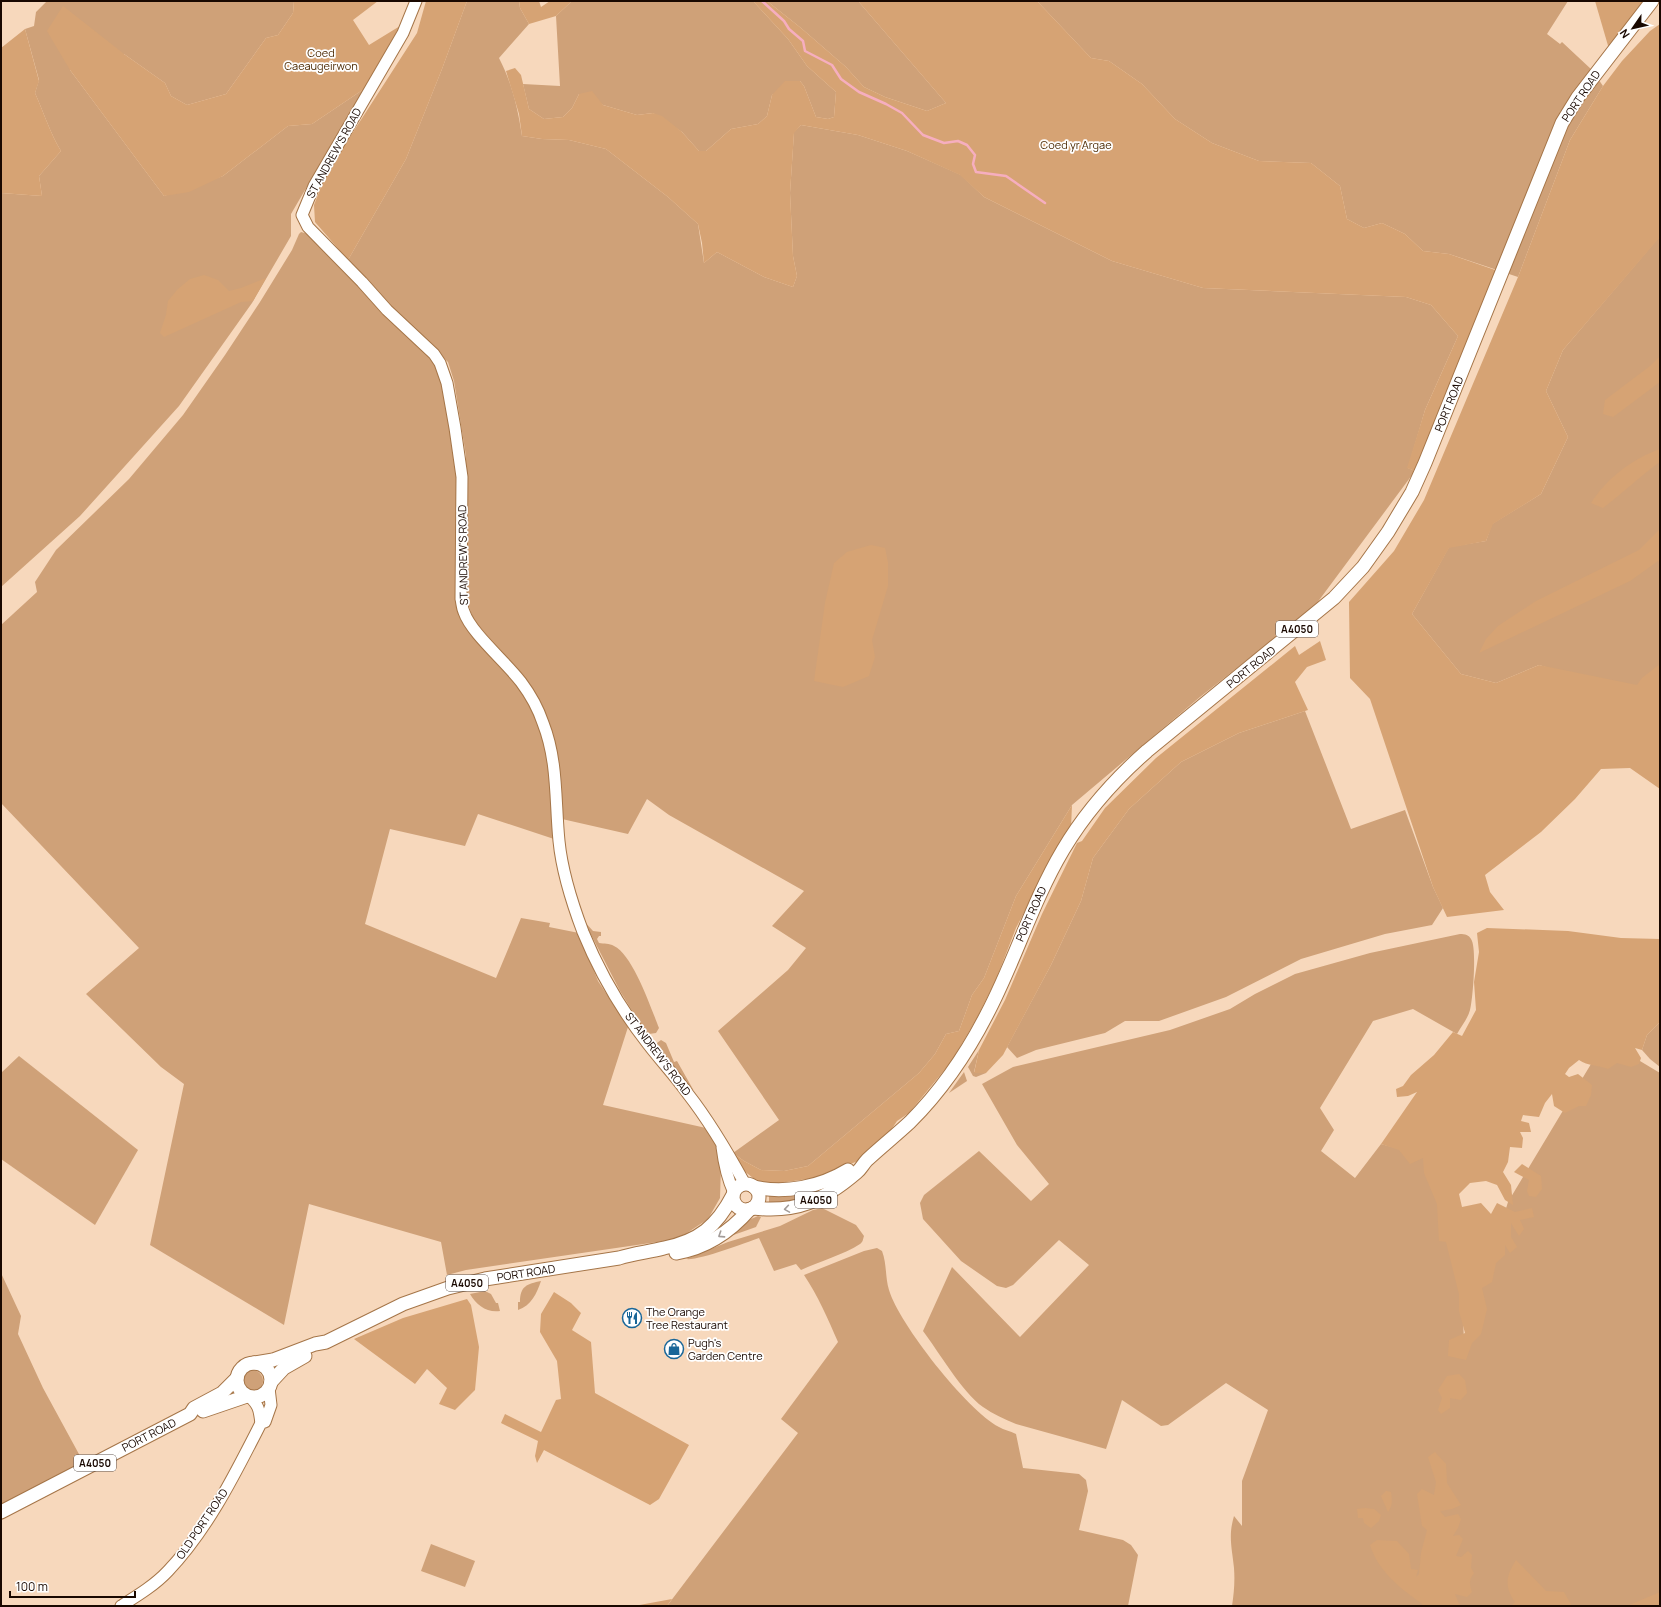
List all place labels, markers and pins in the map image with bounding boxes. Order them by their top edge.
place label: The Orange Tree Restaurant [646,1304,728,1332]
restaurant icon: The Orange Tree Restaurant [621,1307,643,1329]
place label: Pugh's Garden Centre [688,1335,763,1363]
shop icon: Pugh's Garden Centre [663,1338,685,1360]

